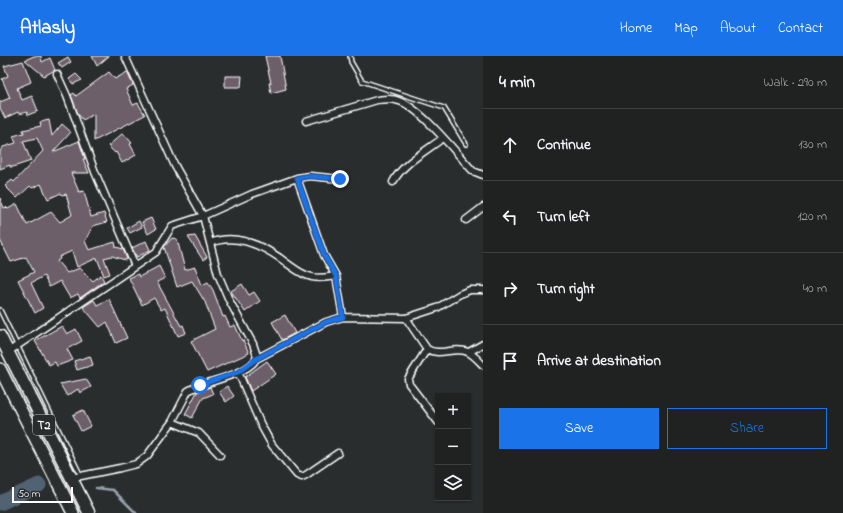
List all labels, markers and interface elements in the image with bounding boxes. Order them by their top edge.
text: Atlasly [20,15,75,42]
text: Home [620,18,652,39]
text: Map [674,18,698,39]
text: About [720,18,756,39]
text: Contact [778,18,823,39]
text: 4 min [499,70,535,95]
text: Walk · 290 m [763,73,827,92]
icon: ahead [499,134,521,156]
text: Continue [537,134,591,156]
text: 130 m [799,135,827,154]
route end [331,170,349,188]
icon: left [499,206,521,228]
text: Turn left [537,206,590,228]
text: 120 m [797,207,827,226]
icon: right [499,278,521,300]
text: Turn right [537,278,595,300]
text: 40 m [803,279,827,298]
icon: arrive [499,350,521,372]
text: Arrive at destination [537,350,661,372]
route start [191,376,209,394]
map controls [435,393,471,501]
button: + [435,393,471,429]
button: Save [499,408,659,449]
button: Share [667,408,827,449]
road number: T2 [33,415,55,435]
button: − [435,429,471,465]
button: layers [435,465,471,501]
scale bar [12,485,73,504]
text: 50 m [18,486,40,502]

